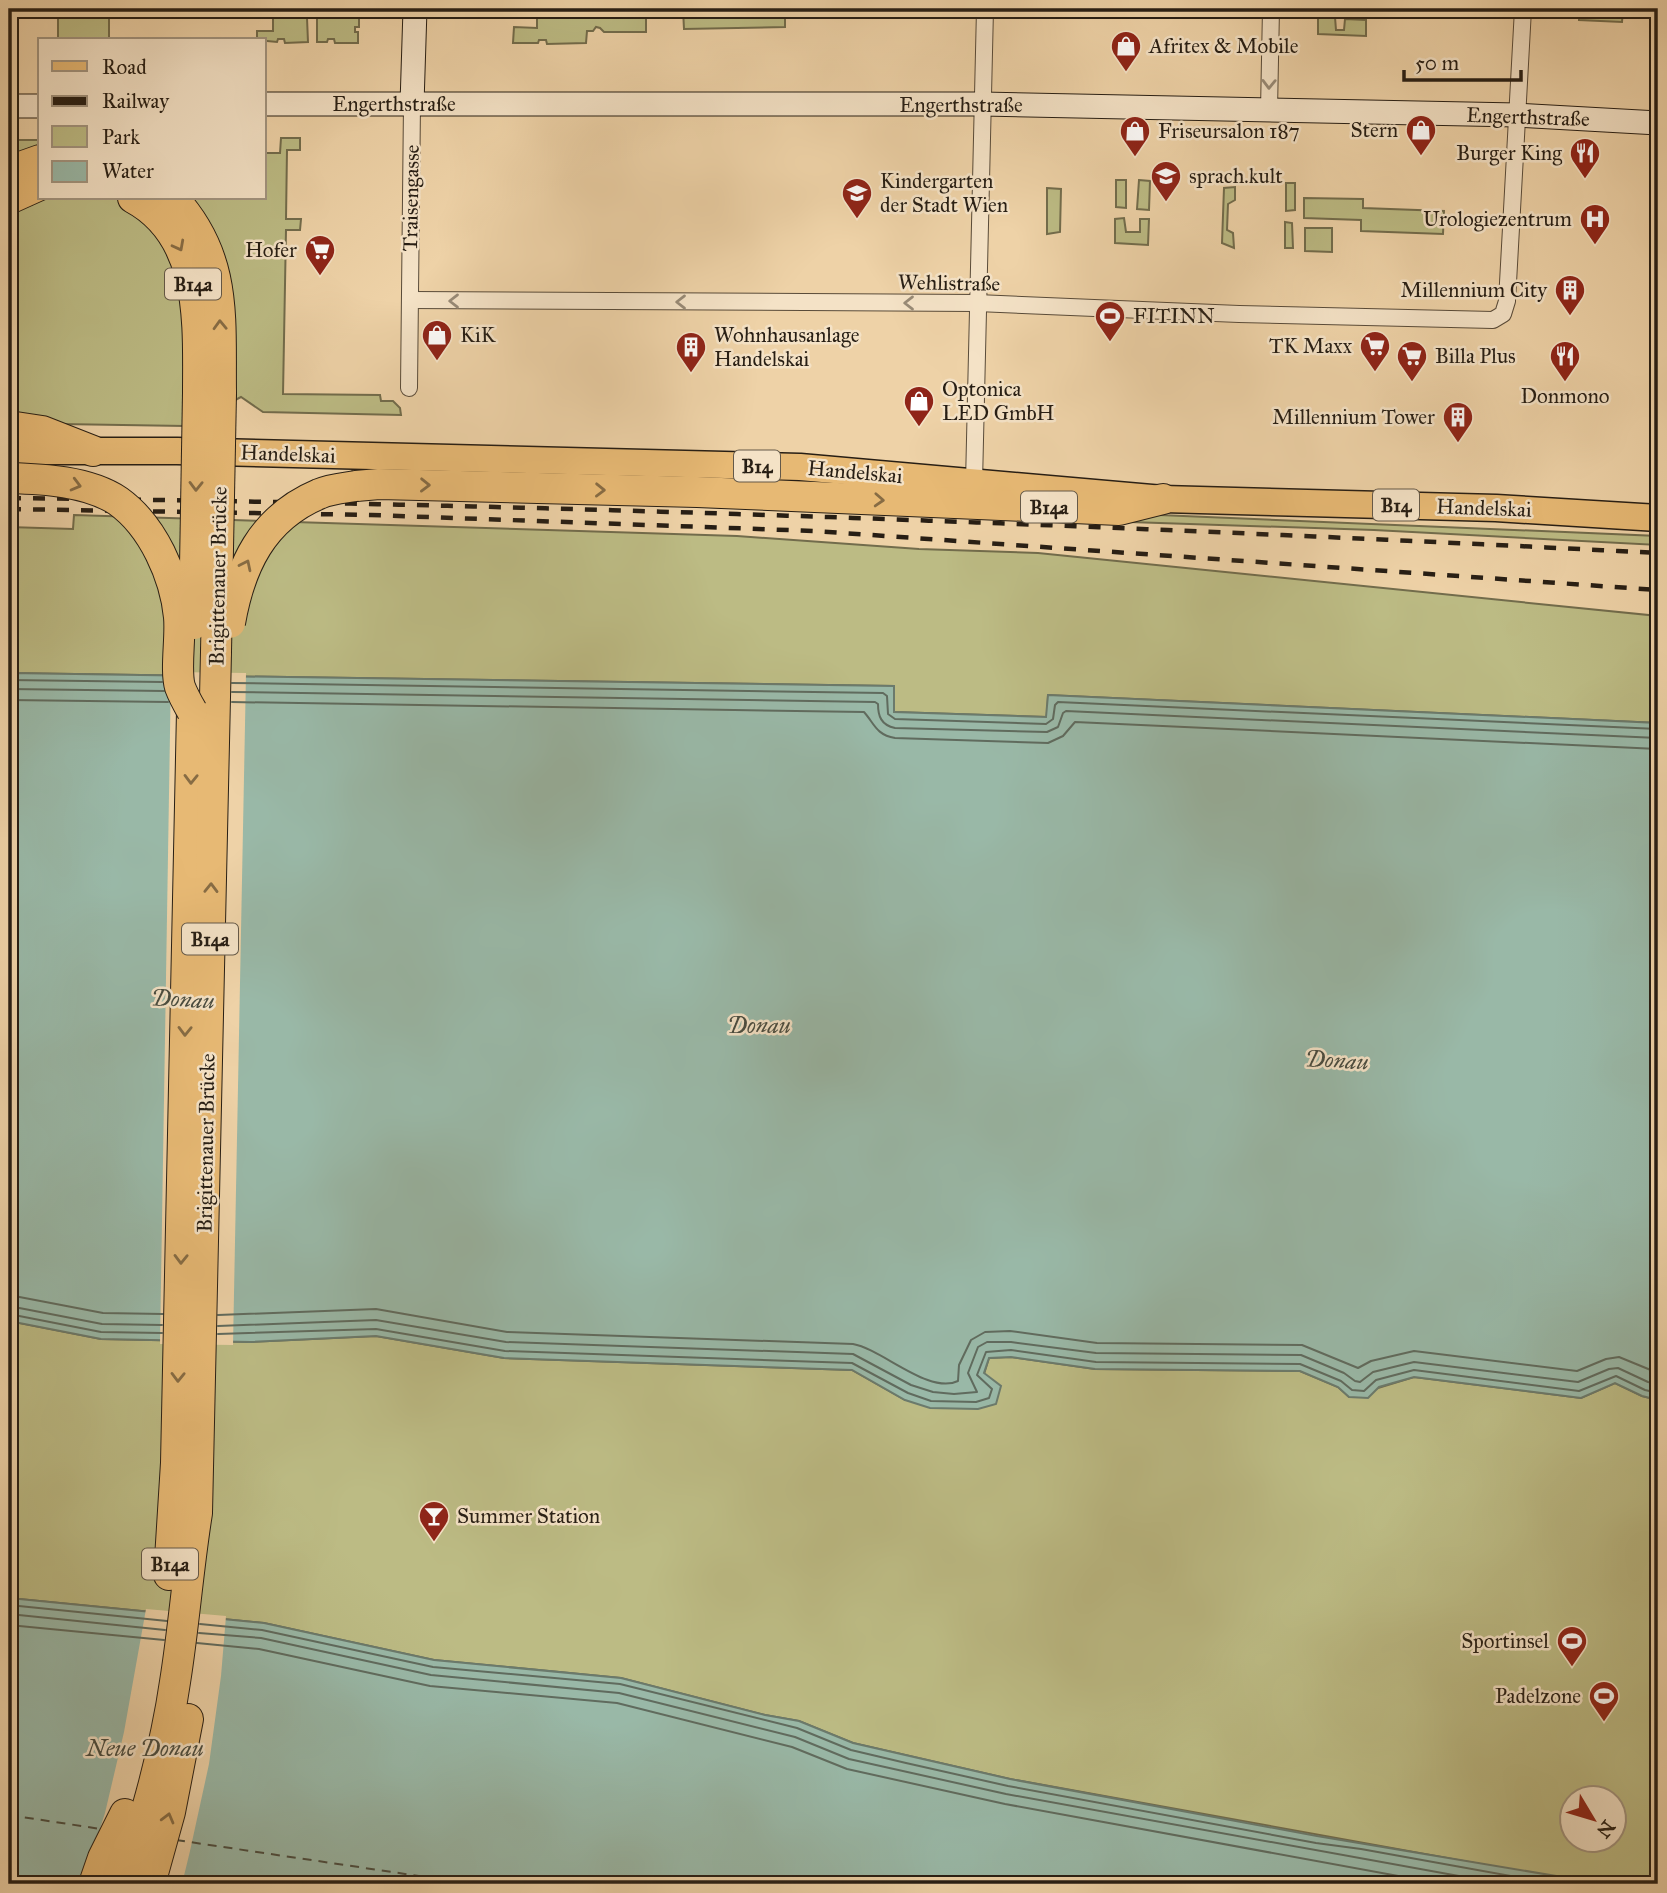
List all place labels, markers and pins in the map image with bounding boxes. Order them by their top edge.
shop icon: Afritex & Mobile [1109,29,1143,73]
place label: Afritex & Mobile [1148,33,1299,59]
shop icon: Stern [1404,113,1438,157]
shop icon: Friseursalon 187 [1118,114,1152,158]
place label: Stern [1351,117,1398,143]
place label: Friseursalon 187 [1158,118,1300,144]
restaurant icon: Burger King [1568,136,1602,180]
place label: Burger King [1456,140,1562,166]
school or university icon: sprach.kult [1149,159,1183,203]
place label: sprach.kult [1189,163,1283,189]
place label: Kindergarten der Stadt Wien [880,168,1008,218]
school or university icon: Kindergarten der Stadt Wien [840,176,874,220]
hospital icon: Urologiezentrum [1578,202,1612,246]
place label: Urologiezentrum [1423,206,1572,232]
supermarket icon: Hofer [303,233,337,277]
place label: Hofer [245,237,297,263]
building icon: Millennium City [1553,273,1587,317]
place label: Millennium City [1401,277,1548,303]
sports icon: FITINN [1093,299,1127,343]
place label: FITINN [1133,303,1215,329]
shop icon: KiK [420,318,454,362]
place label: KiK [460,322,497,348]
place label: Wohnhausanlage Handelskai [714,322,860,372]
supermarket icon: TK Maxx [1358,329,1392,373]
building icon: Wohnhausanlage Handelskai [674,330,708,374]
place label: TK Maxx [1269,333,1353,359]
supermarket icon: Billa Plus [1395,339,1429,383]
restaurant icon: Donmono [1548,339,1582,383]
place label: Billa Plus [1435,343,1516,369]
place label: Optonica LED GmbH [942,376,1055,426]
place label: Donmono [1520,383,1610,409]
shop icon: Optonica LED GmbH [902,384,936,428]
building icon: Millennium Tower [1441,400,1475,444]
place label: Millennium Tower [1272,404,1435,430]
bar icon: Summer Station [417,1499,451,1543]
place label: Summer Station [457,1503,600,1529]
sports icon: Sportinsel [1555,1624,1589,1668]
place label: Sportinsel [1461,1628,1549,1654]
sports icon: Padelzone [1587,1679,1621,1723]
place label: Padelzone [1495,1683,1581,1709]

